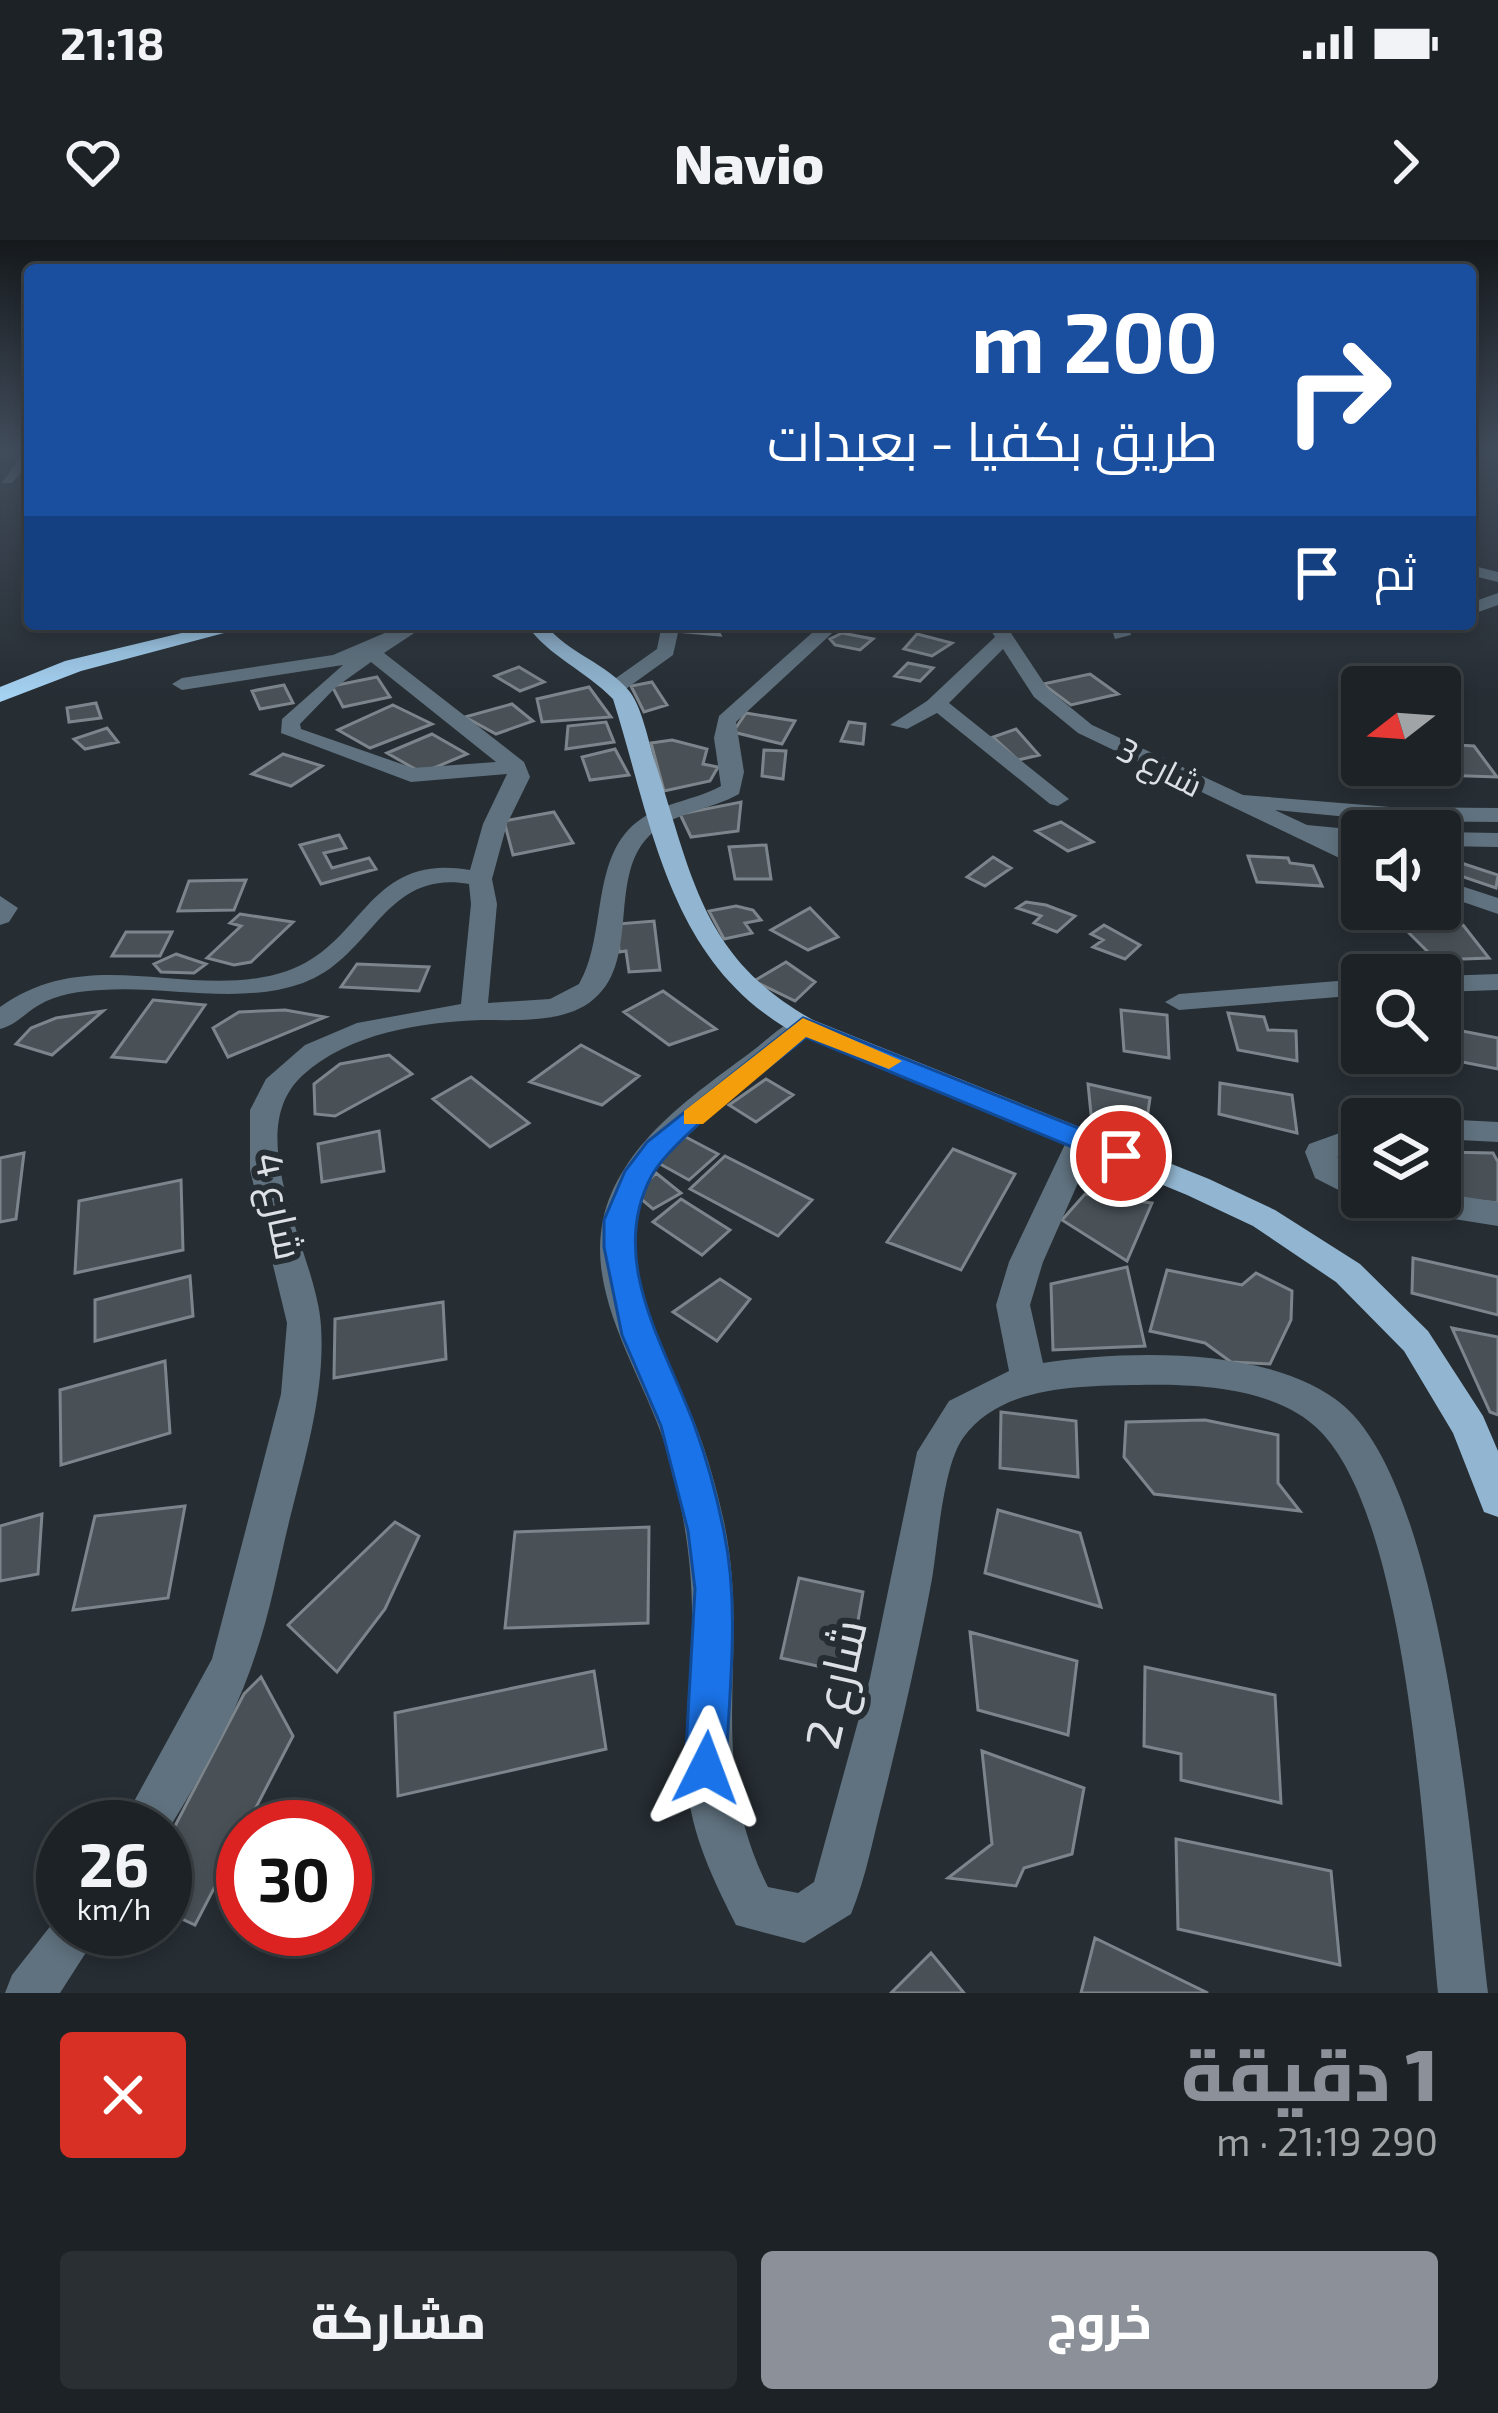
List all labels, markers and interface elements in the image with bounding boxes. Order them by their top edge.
text: 21:18 [60,15,165,69]
icon: heart [60,129,126,195]
icon: forward [1372,129,1438,195]
text: Navio [674,130,824,195]
text: 200 m [971,289,1218,390]
icon: right [1260,312,1416,468]
text: طريق بكفيا - بعبدات [767,407,1218,472]
icon: arrive [1284,540,1350,606]
text: ثم [1374,545,1416,599]
north arrow [1341,666,1461,786]
map controls [1341,666,1461,1218]
street label: شارع 3 [1110,728,1209,808]
button: sound [1341,810,1461,930]
button: search [1341,954,1461,1074]
button: layers [1341,1098,1461,1218]
pin [1070,1105,1172,1207]
icon: arrive [1088,1123,1154,1189]
street label: شارع 4 [241,1148,315,1265]
street label: شارع 2 [791,1613,883,1755]
position arrow [643,1705,769,1831]
speed limit sign: 30 [216,1800,372,1956]
text: 26 [79,1827,149,1899]
text: km/h [77,1890,151,1926]
text: 1 دقيقة [1181,2029,1438,2115]
button: close [60,2032,186,2158]
text: 290 m · 21:19 [1216,2117,1438,2164]
button: مشاركة [60,2251,737,2389]
button: خروج [761,2251,1438,2389]

